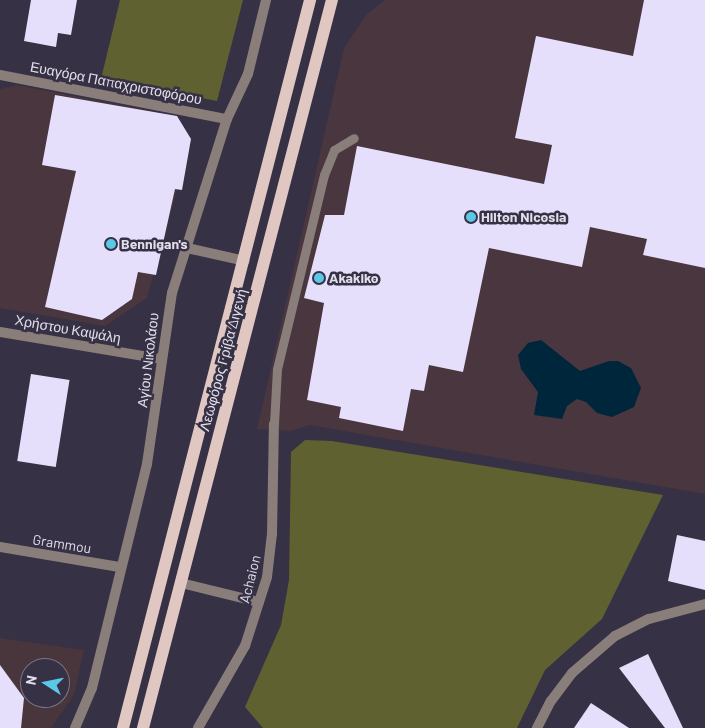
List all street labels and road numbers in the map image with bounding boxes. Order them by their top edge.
street label: Ευαγόρα Παπαχριστοφόρου [29,58,203,108]
street label: Λεωφόρος Γρίβα Διγενή [196,287,250,433]
street label: Χρήστου Καψάλη [14,311,122,347]
street label: Αγίου Νικολάου [134,312,162,408]
street label: Grammou [32,531,92,557]
street label: Achaion [236,553,264,605]

